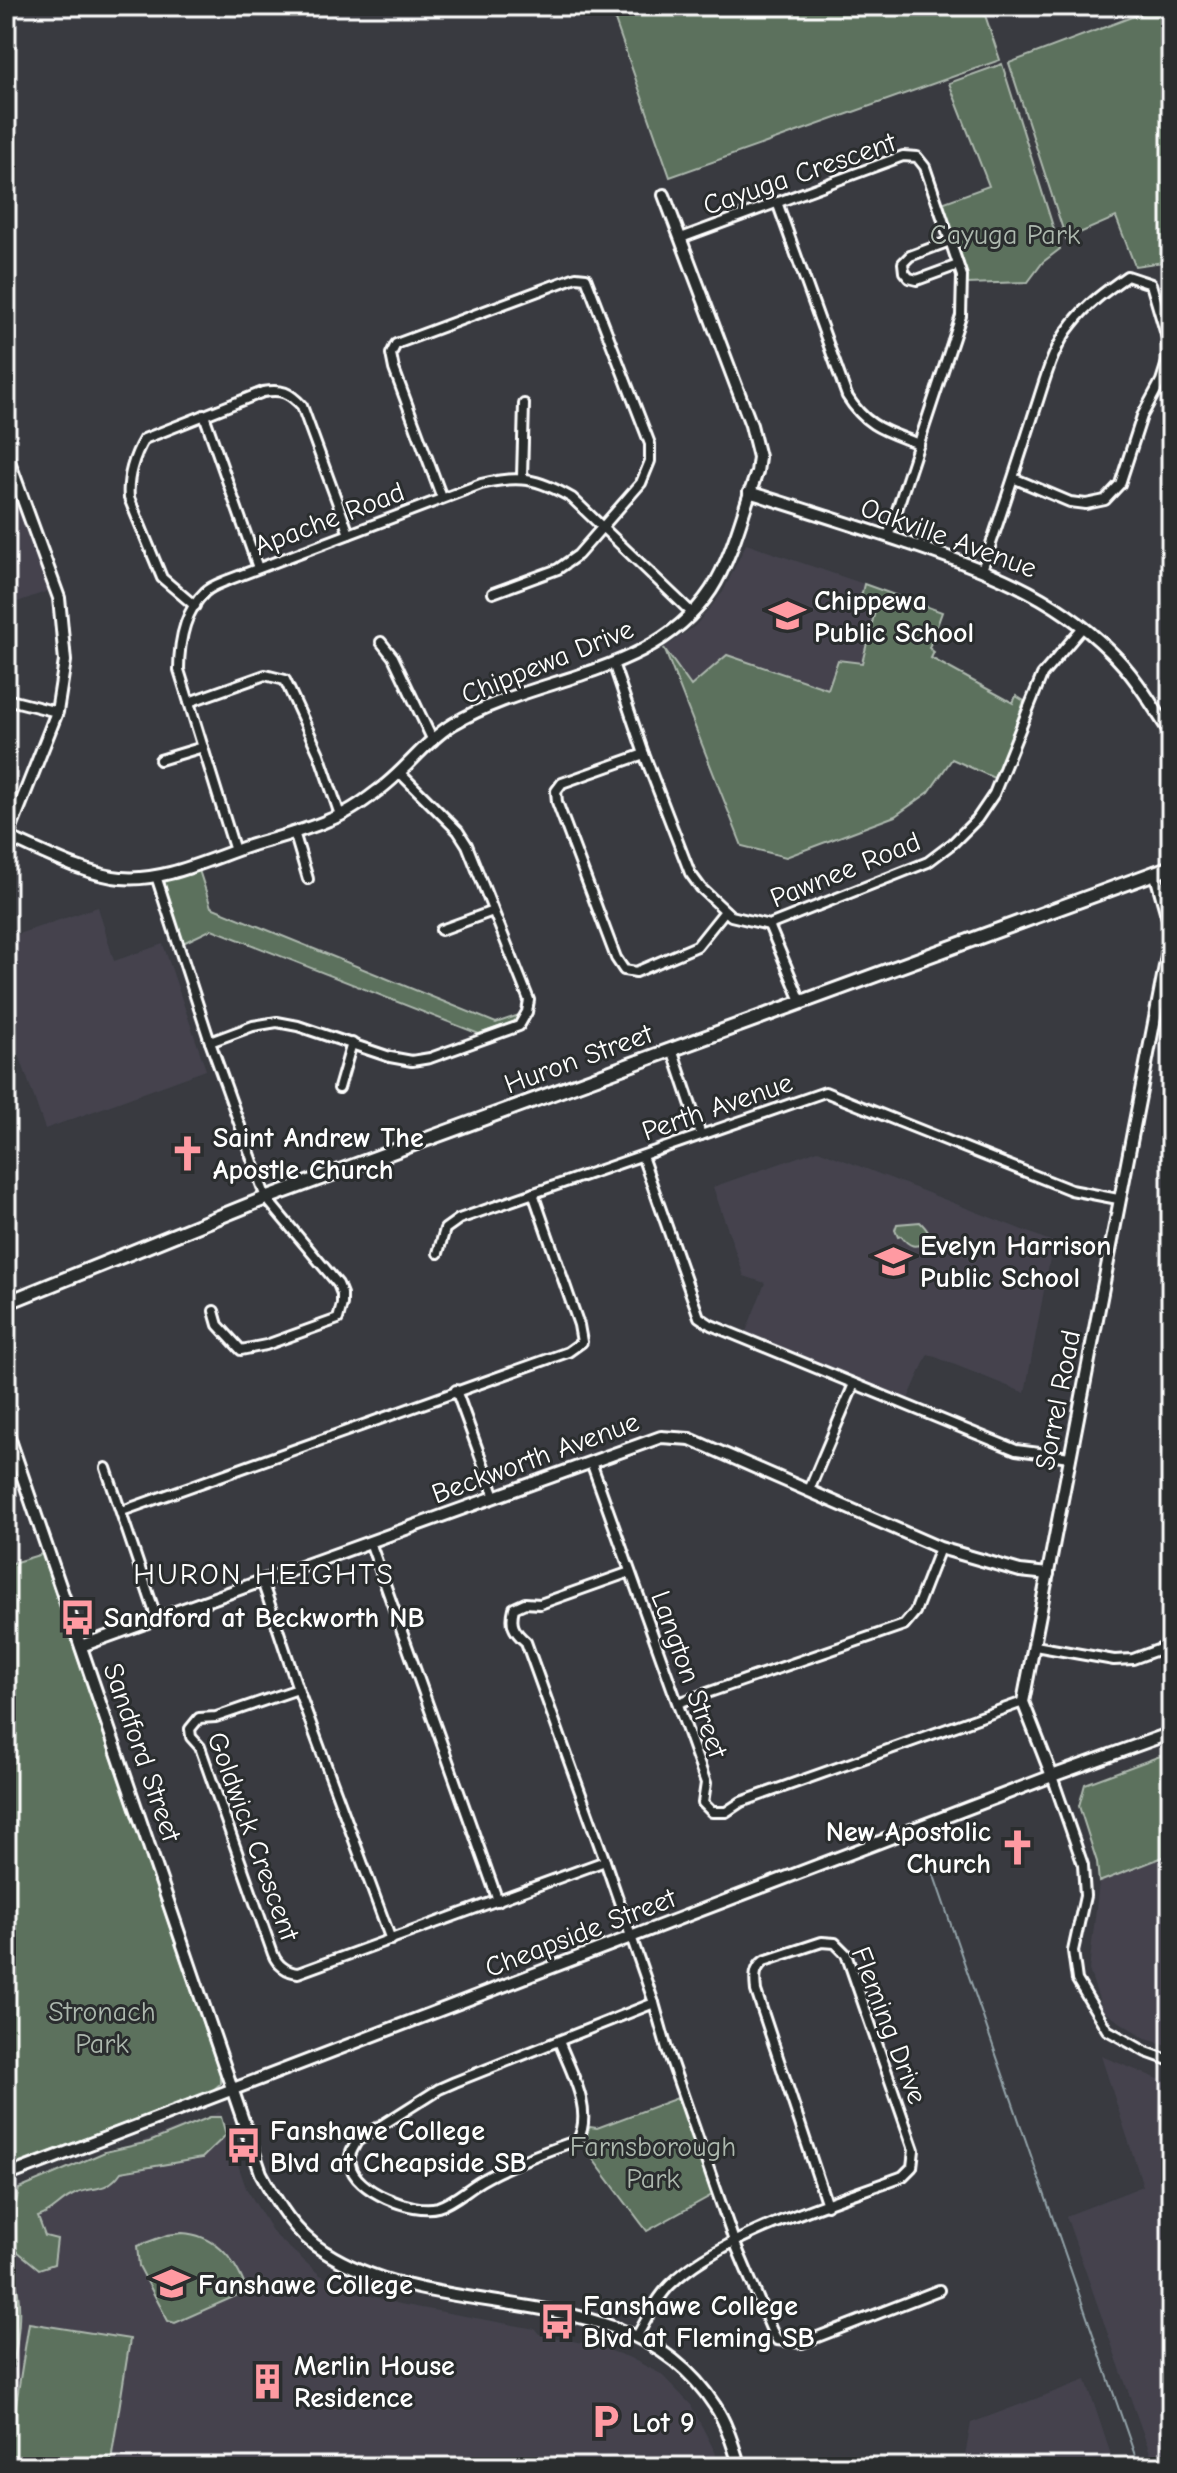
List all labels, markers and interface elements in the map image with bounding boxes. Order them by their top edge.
street label: Cayuga Crescent [699,126,901,222]
park label: Cayuga Park [930,219,1081,251]
street label: Apache Road [250,476,409,562]
street label: Oakville Avenue [856,491,1041,585]
place label: Chippewa Public School [814,585,974,649]
school or university icon: Chippewa Public School [769,597,807,635]
street label: Chippewa Drive [457,613,638,711]
street label: Pawnee Road [766,825,925,915]
street label: Huron Street [500,1017,658,1100]
street label: Perth Avenue [638,1066,797,1148]
place label: Saint Andrew The Apostle Church [213,1122,424,1186]
church icon: Saint Andrew The Apostle Church [168,1134,206,1172]
place label: Evelyn Harrison Public School [920,1230,1112,1294]
school or university icon: Evelyn Harrison Public School [875,1242,913,1280]
street label: Sorrel Road [1029,1327,1087,1473]
street label: Beckworth Avenue [427,1406,643,1510]
district label: HURON HEIGHTS [133,1557,395,1592]
street label: Langton Street [644,1587,734,1763]
bus stop icon: Sandford at Beckworth NB [59,1598,97,1636]
place label: Sandford at Beckworth NB [104,1602,425,1634]
street label: Sandford Street [96,1659,188,1847]
street label: Goldwick Crescent [200,1728,306,1946]
place label: New Apostolic Church [826,1816,991,1880]
church icon: New Apostolic Church [998,1828,1036,1866]
street label: Cheapside Street [480,1882,681,1984]
street label: Fleming Drive [844,1942,934,2108]
park label: Stronach Park [48,1996,156,2060]
place label: Fanshawe College Blvd at Cheapside SB [270,2115,527,2179]
bus stop icon: Fanshawe College Blvd at Cheapside SB [225,2127,263,2165]
park label: Farnsborough Park [570,2131,736,2195]
school or university icon: Fanshawe College [153,2265,191,2303]
place label: Fanshawe College [198,2269,413,2301]
place label: Fanshawe College Blvd at Fleming SB [583,2290,815,2354]
bus stop icon: Fanshawe College Blvd at Fleming SB [538,2302,576,2340]
place label: Merlin House Residence [294,2350,455,2414]
building icon: Merlin House Residence [249,2362,287,2400]
parking icon: Lot 9 [587,2403,625,2441]
place label: Lot 9 [632,2407,695,2439]

